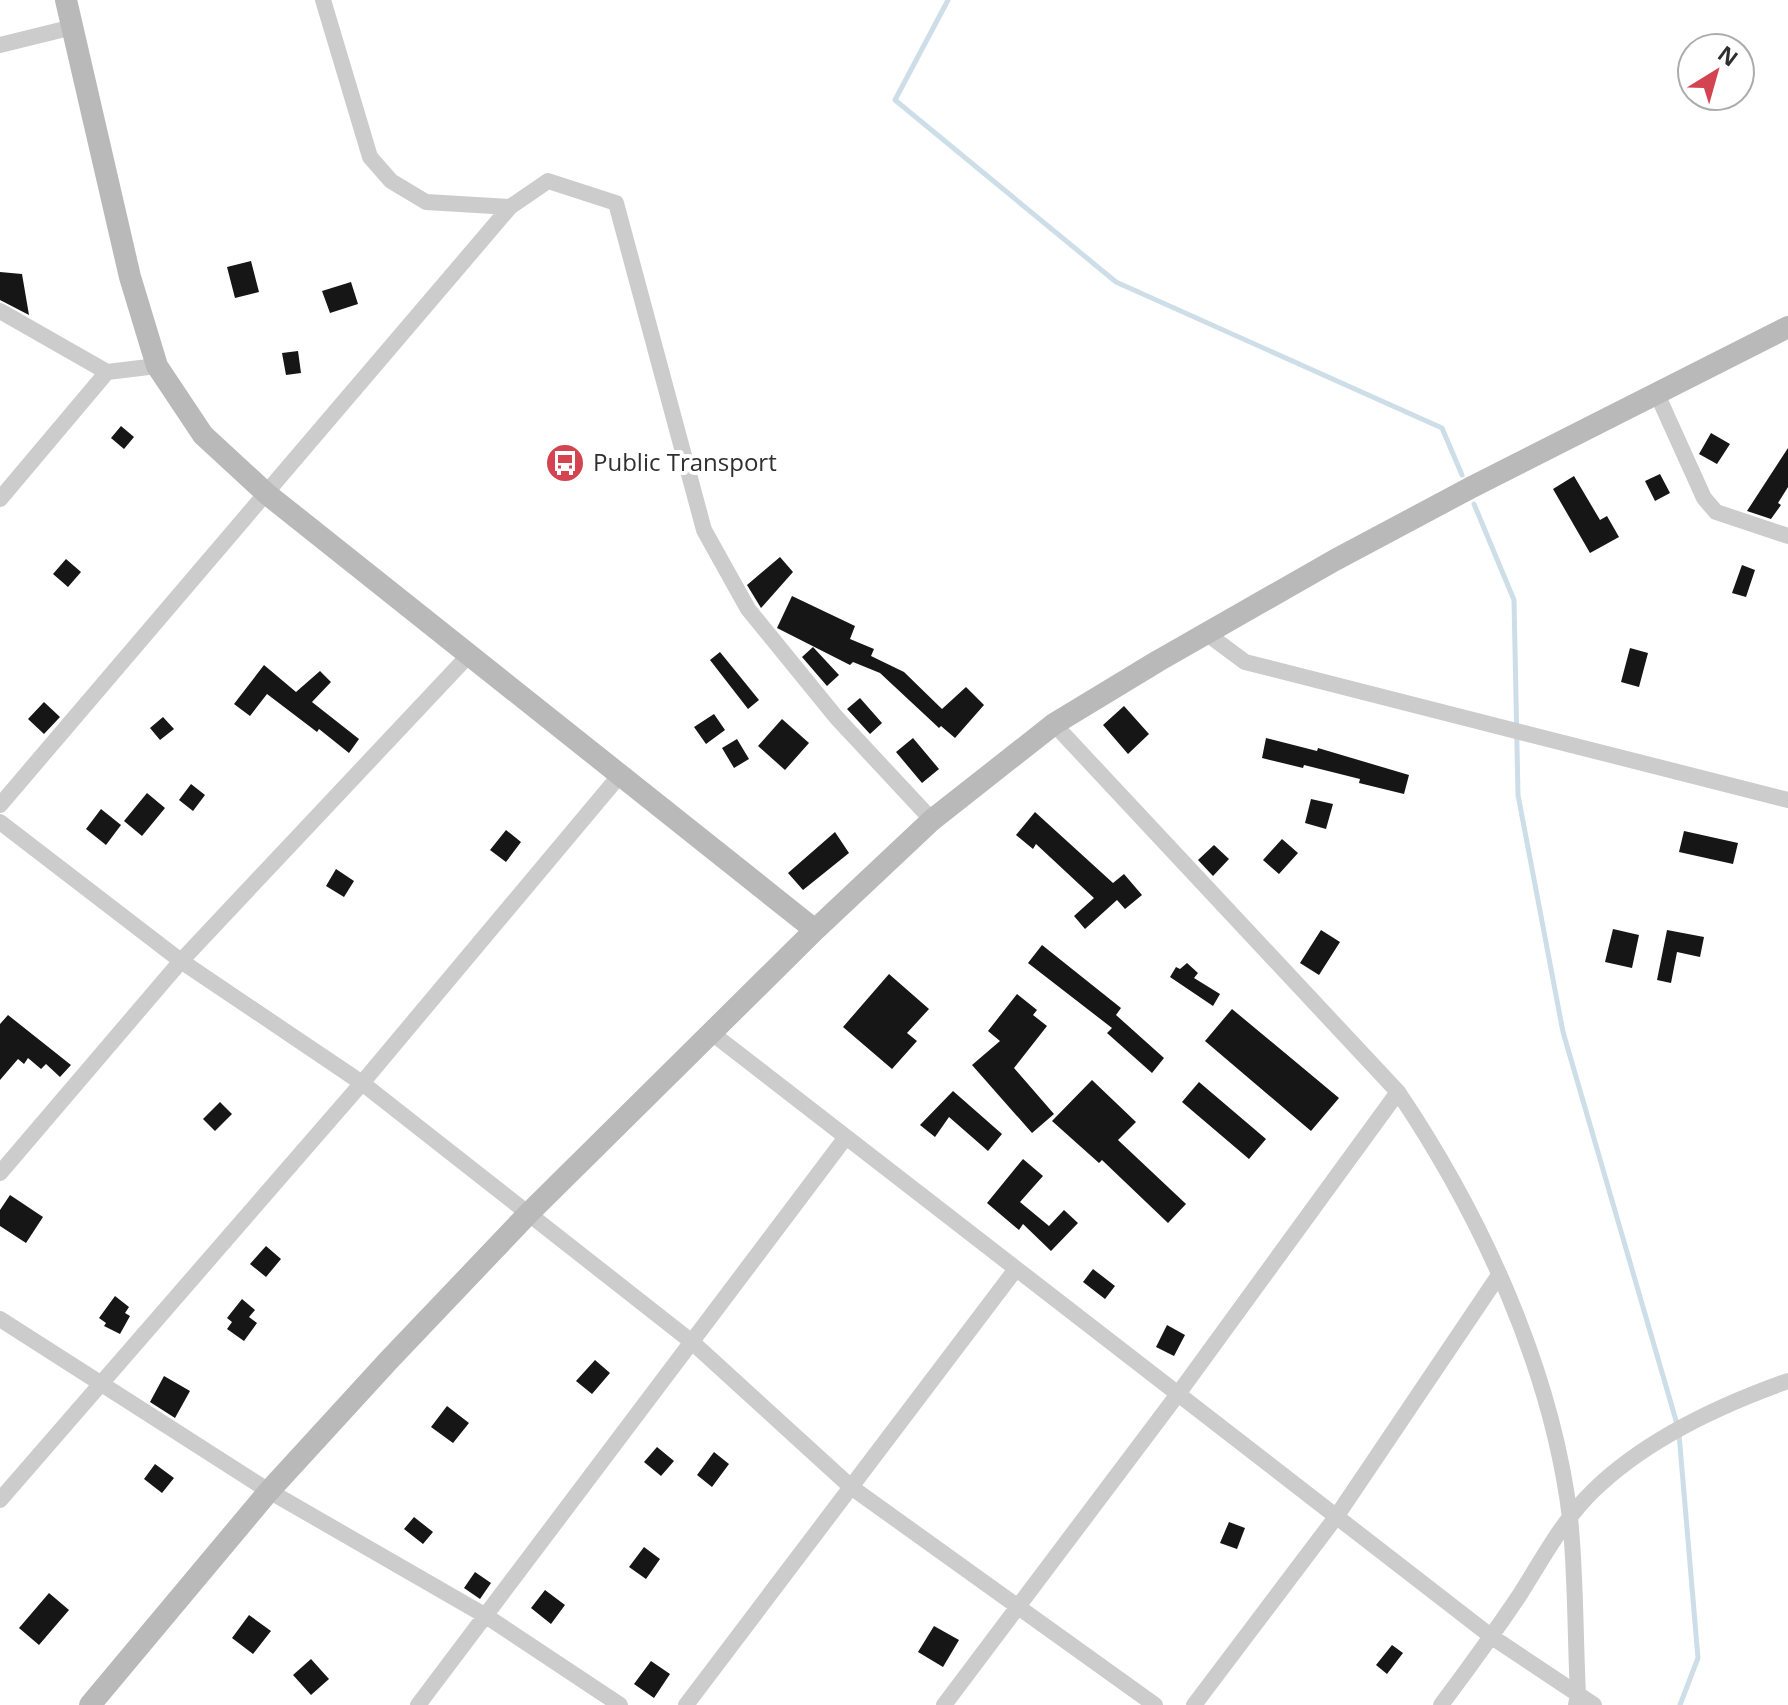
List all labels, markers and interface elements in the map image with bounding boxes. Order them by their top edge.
north arrow [1676,32,1756,112]
text: N [1712,38,1745,73]
bus stop icon: Public Transport [544,442,586,484]
place label: Public Transport [593,445,777,478]

